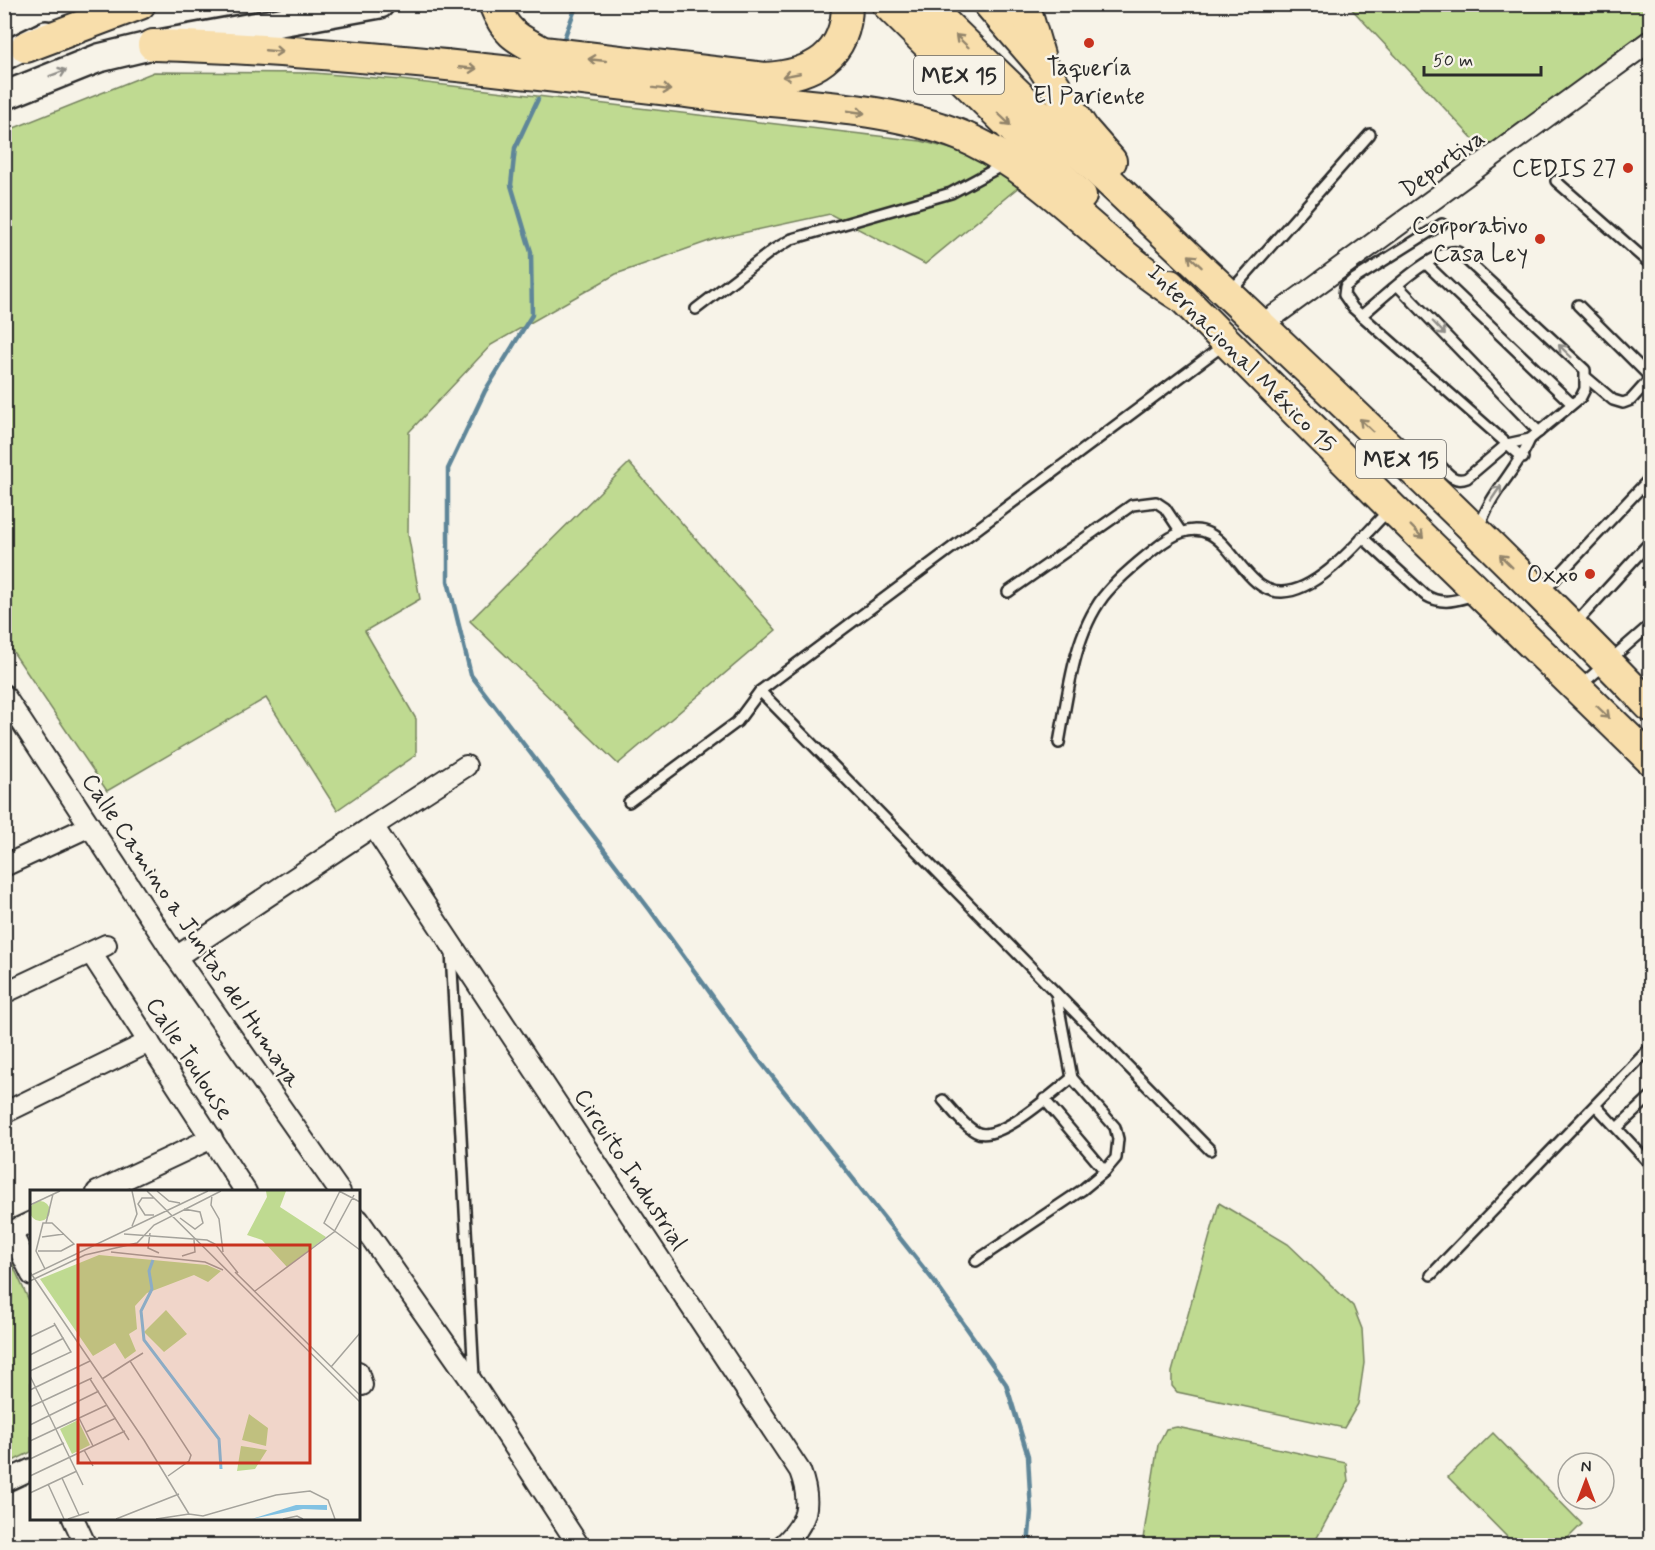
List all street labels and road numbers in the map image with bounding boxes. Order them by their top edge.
road number: MEX 15 [914,56,1004,94]
street label: Deportiva [1394,123,1491,205]
street label: Internacional México 15 [1140,258,1342,460]
road number: MEX 15 [1356,440,1446,478]
street label: Calle Camino a Juntas del Humaya [74,768,308,1095]
street label: Calle Toulouse [138,992,240,1126]
street label: Circuito Industrial [566,1083,694,1257]

